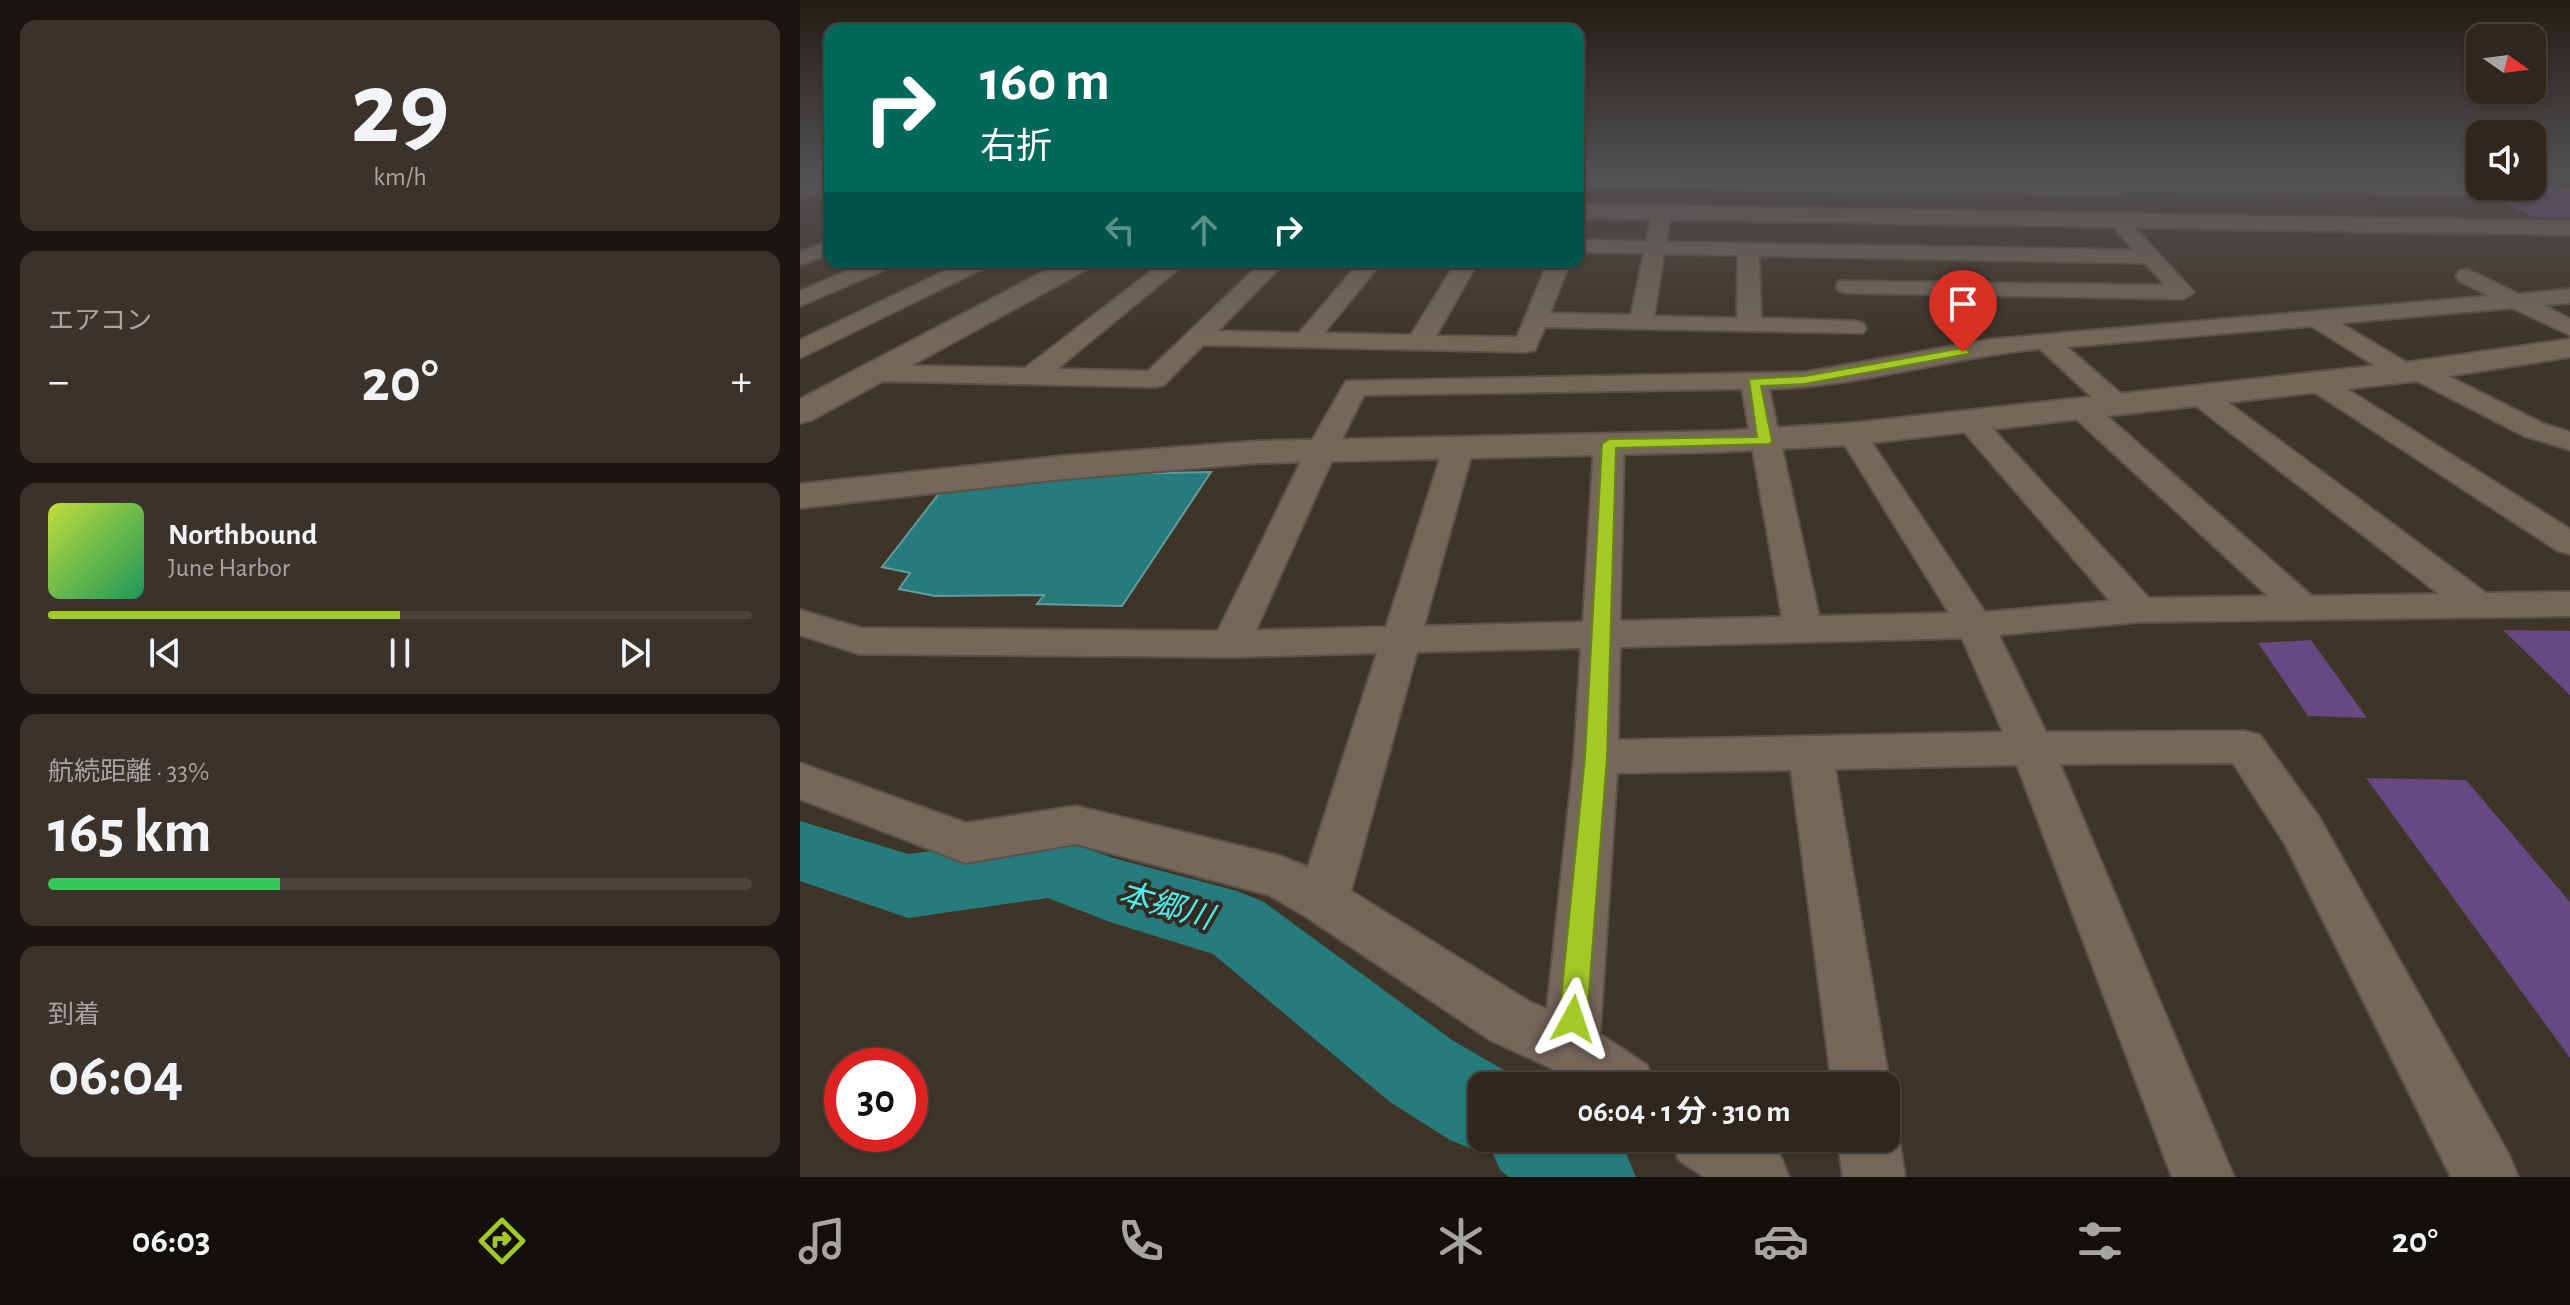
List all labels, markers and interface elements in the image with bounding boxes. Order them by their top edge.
north arrow [2466,24,2546,104]
map controls [2466,24,2546,200]
text: 160 m [980,54,1110,110]
icon: right [848,56,952,160]
text: 29 [350,58,450,162]
button: sound [2466,120,2546,200]
text: 右折 [980,129,1052,165]
text: km/h [373,164,427,190]
icon: left [1098,208,1142,252]
icon: ahead [1182,208,1226,252]
icon: right [1266,208,1310,252]
pin [1929,270,1997,352]
icon: arrive [1941,282,1985,326]
text: エアコン [48,308,152,334]
text: 20° [361,352,439,412]
text: − [48,360,69,404]
text: + [731,360,752,404]
text: Northbound [168,520,317,550]
text: June Harbor [168,555,290,581]
icon: previous [143,631,187,675]
icon: pause [378,631,422,675]
icon: next [613,631,657,675]
text: 航続距離 · 33% [48,759,209,785]
text: 165 km [48,803,212,863]
water label: 本郷川 [1115,876,1220,935]
position arrow [1531,977,1615,1061]
text: 到着 [48,1002,100,1028]
text: 06:04 [48,1046,183,1106]
speed limit sign: 30 [824,1048,928,1152]
text: 06:04 · 1 分 · 310 m [1578,1097,1791,1127]
icon: directions [474,1213,530,1269]
icon: music [794,1213,850,1269]
icon: phone [1113,1213,1169,1269]
icon: climate [1433,1213,1489,1269]
icon: car [1753,1213,1809,1269]
icon: filters [2072,1213,2128,1269]
text: 06:03 [132,1223,210,1259]
text: 20° [2392,1223,2438,1259]

